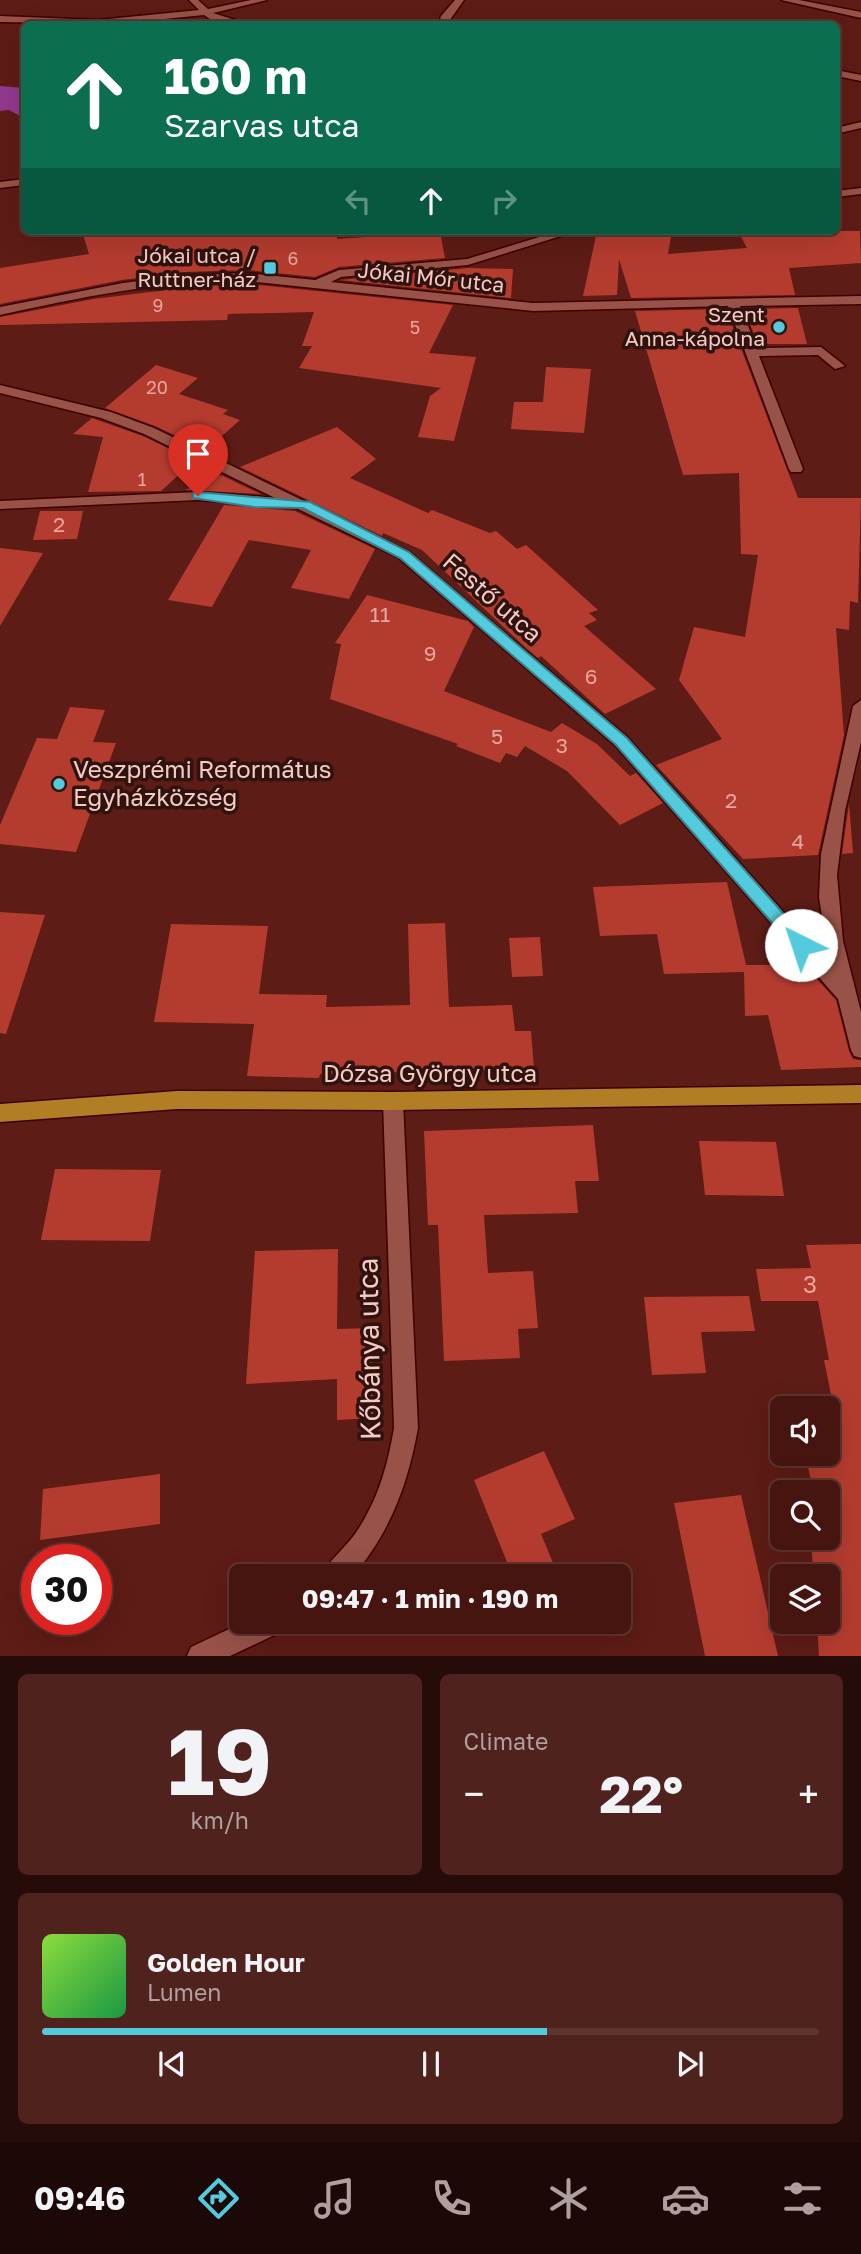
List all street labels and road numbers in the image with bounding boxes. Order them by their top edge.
street label: Jókai Mór utca [357,256,506,298]
street label: Festő utca [438,546,548,648]
street label: Dózsa György utca [323,1058,537,1087]
street label: Kőbánya utca [350,1258,387,1440]

